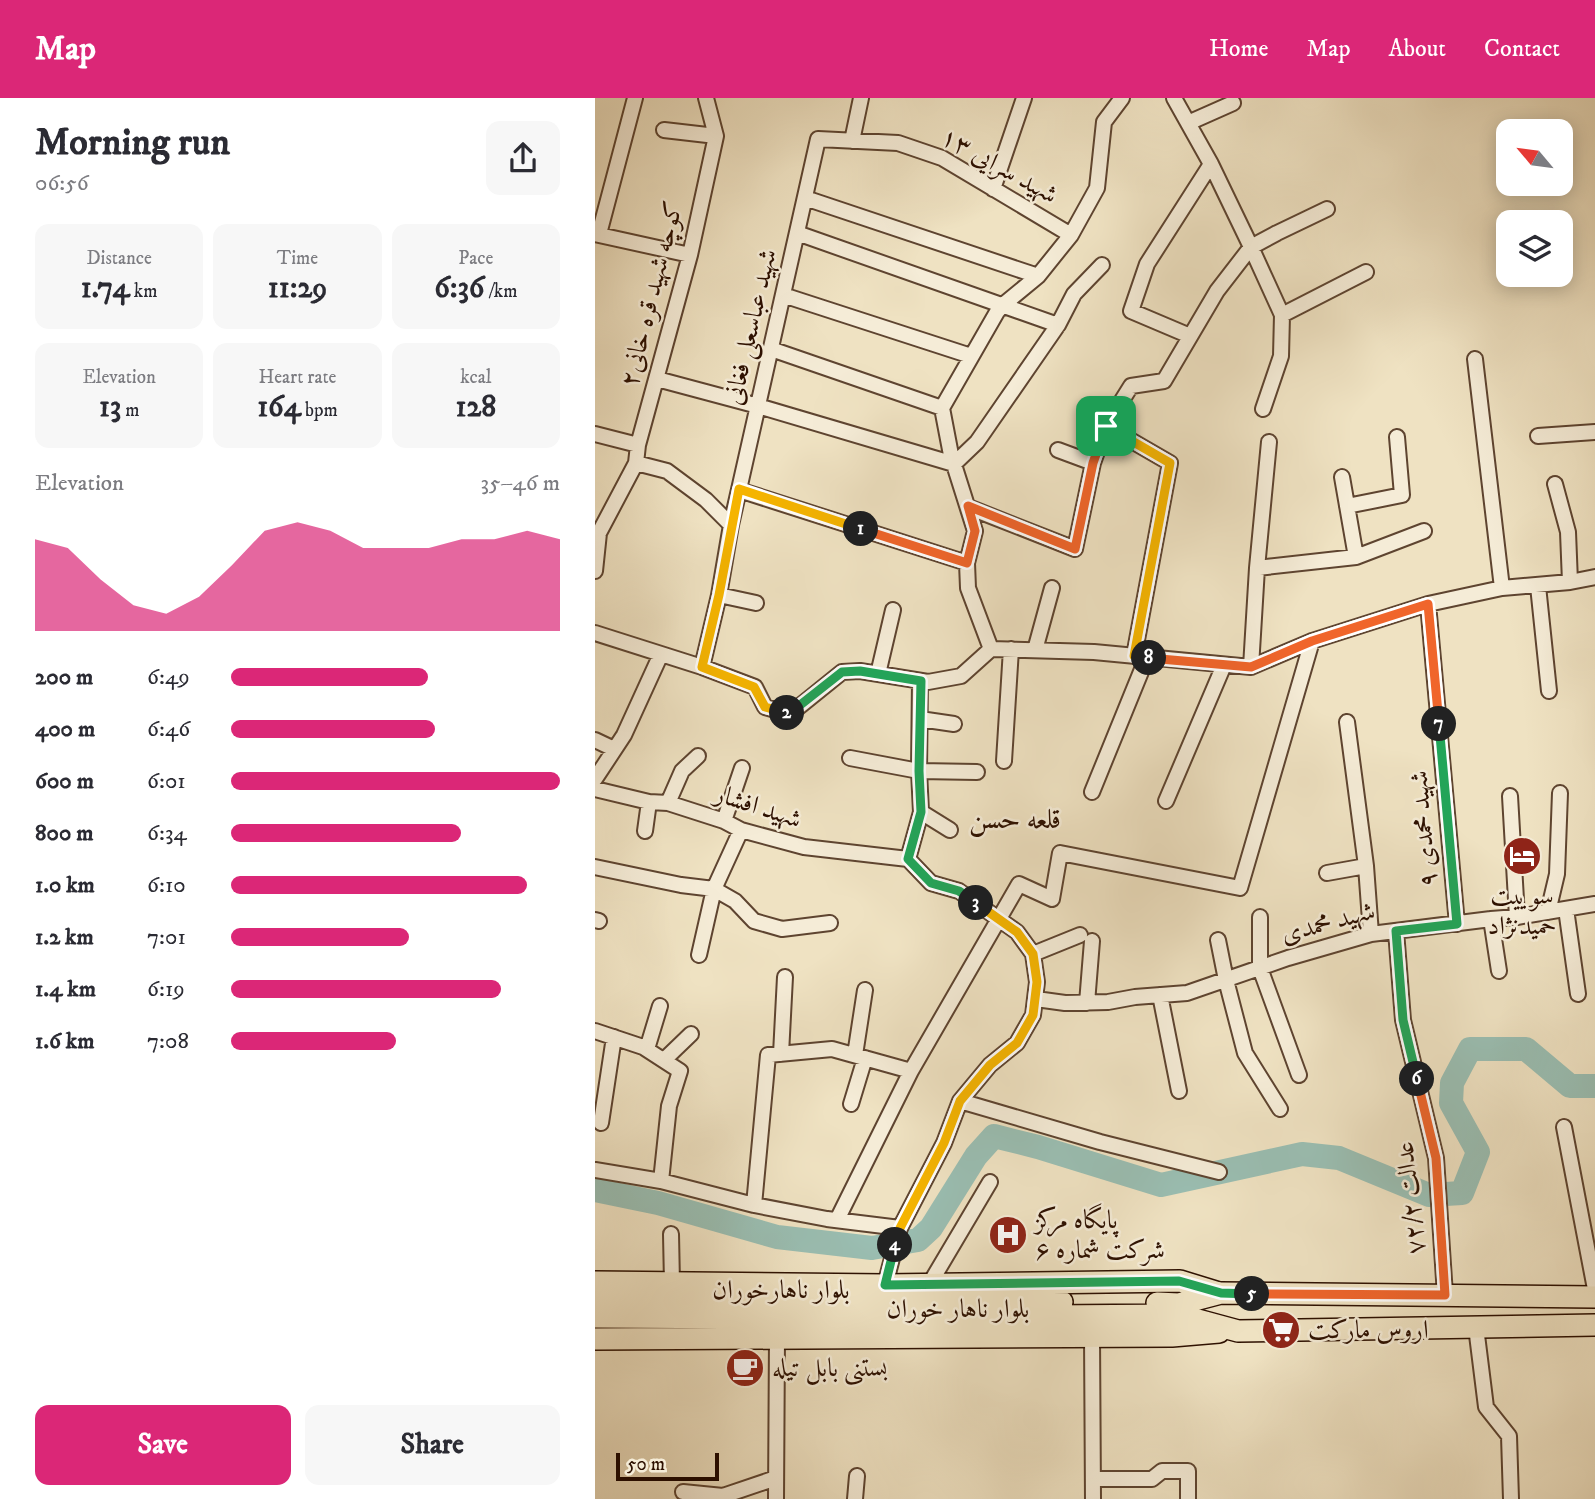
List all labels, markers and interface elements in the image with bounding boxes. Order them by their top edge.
text: Map [35,29,96,70]
text: Home [1209,34,1268,64]
text: Map [1306,34,1351,64]
text: About [1389,34,1446,64]
text: Contact [1484,34,1560,64]
text: Morning run [35,119,230,167]
north arrow [1496,119,1573,196]
map controls [1496,119,1573,287]
street label: شهید سرایی ۱۳ [935,120,1063,212]
button: share [486,121,560,195]
text: 06:56 [35,169,89,198]
street label: کوچه شهید قره خانی۲ [613,198,691,390]
button: layers [1496,210,1573,287]
street label: شهید عباسعلی فغانی [717,246,786,408]
text: Distance [86,247,152,270]
text: Time [277,247,318,270]
text: Pace [458,247,493,270]
text: 1.74 [81,270,130,307]
text: 11:29 [268,270,327,307]
text: 6:36 [434,270,484,307]
text: km [130,280,158,303]
text: /km [484,280,517,303]
text: Elevation [82,366,156,389]
text: Heart rate [259,366,336,389]
text: kcal [460,366,491,389]
text: 13 [99,389,121,426]
text: 164 [257,389,301,426]
text: 128 [455,389,496,426]
pin [1076,396,1136,456]
text: m [121,399,139,422]
text: bpm [301,399,338,422]
icon: arrive [1087,407,1125,445]
text: Elevation [35,469,124,498]
text: 35–46 m [480,469,560,498]
pin: 1 [843,512,879,546]
text: 1 [857,517,864,540]
pin: 8 [1131,640,1167,676]
text: 8 [1144,646,1153,669]
text: 200 m [35,663,93,692]
text: 6:49 [147,663,190,692]
pin: 2 [769,696,805,730]
text: 2 [782,701,791,724]
pin: 7 [1421,706,1457,742]
text: 7 [1433,712,1444,735]
text: 400 m [35,715,95,744]
text: 6:46 [147,715,190,744]
text: 600 m [35,767,94,796]
text: 6:01 [147,767,186,796]
street label: ۹ شهید محمدی [1402,769,1446,889]
street label: شهید افشار [707,777,806,837]
district label: قلعه حسن [969,802,1061,837]
text: 800 m [35,819,93,848]
text: 6:34 [147,819,187,848]
hotel icon: سوییت حمیدنژاد [1501,835,1543,877]
text: 1.0 km [35,871,95,900]
text: 6:10 [147,871,186,900]
place label: سوییت حمیدنژاد [1487,880,1557,943]
pin: 3 [959,886,993,920]
text: 3 [972,891,979,914]
street label: شهید محمدی [1277,895,1379,951]
text: 1.2 km [35,923,94,952]
text: 7:01 [147,923,186,952]
text: 1.4 km [35,975,96,1004]
text: 6:19 [147,975,185,1004]
text: 1.6 km [35,1027,94,1056]
text: 7:08 [147,1027,189,1056]
pin: 6 [1399,1062,1435,1096]
text: 6 [1412,1067,1421,1090]
street label: عدالت ۷۲/۲ [1389,1140,1433,1256]
place label: پایگاه مرکز شرکت شماره ۶ [1032,1203,1165,1267]
hospital icon: پایگاه مرکز شرکت شماره ۶ [987,1214,1029,1256]
pin: 4 [877,1228,913,1262]
text: 4 [889,1233,900,1256]
street label: بلوار ناهارخوران [712,1274,850,1307]
pin: 5 [1235,1276,1269,1312]
text: 5 [1247,1282,1256,1305]
street label: بلوار ناهار خوران [887,1293,1029,1326]
supermarket icon: اروس مارکت [1260,1309,1302,1351]
place label: اروس مارکت [1308,1314,1429,1347]
cafe icon: بستنی بابل تیله [724,1347,766,1389]
place label: بستنی بابل تیله [772,1352,888,1386]
button: Save [35,1405,291,1485]
button: Share [305,1405,560,1485]
scale bar [616,1450,719,1482]
text: 50 m [627,1453,665,1476]

